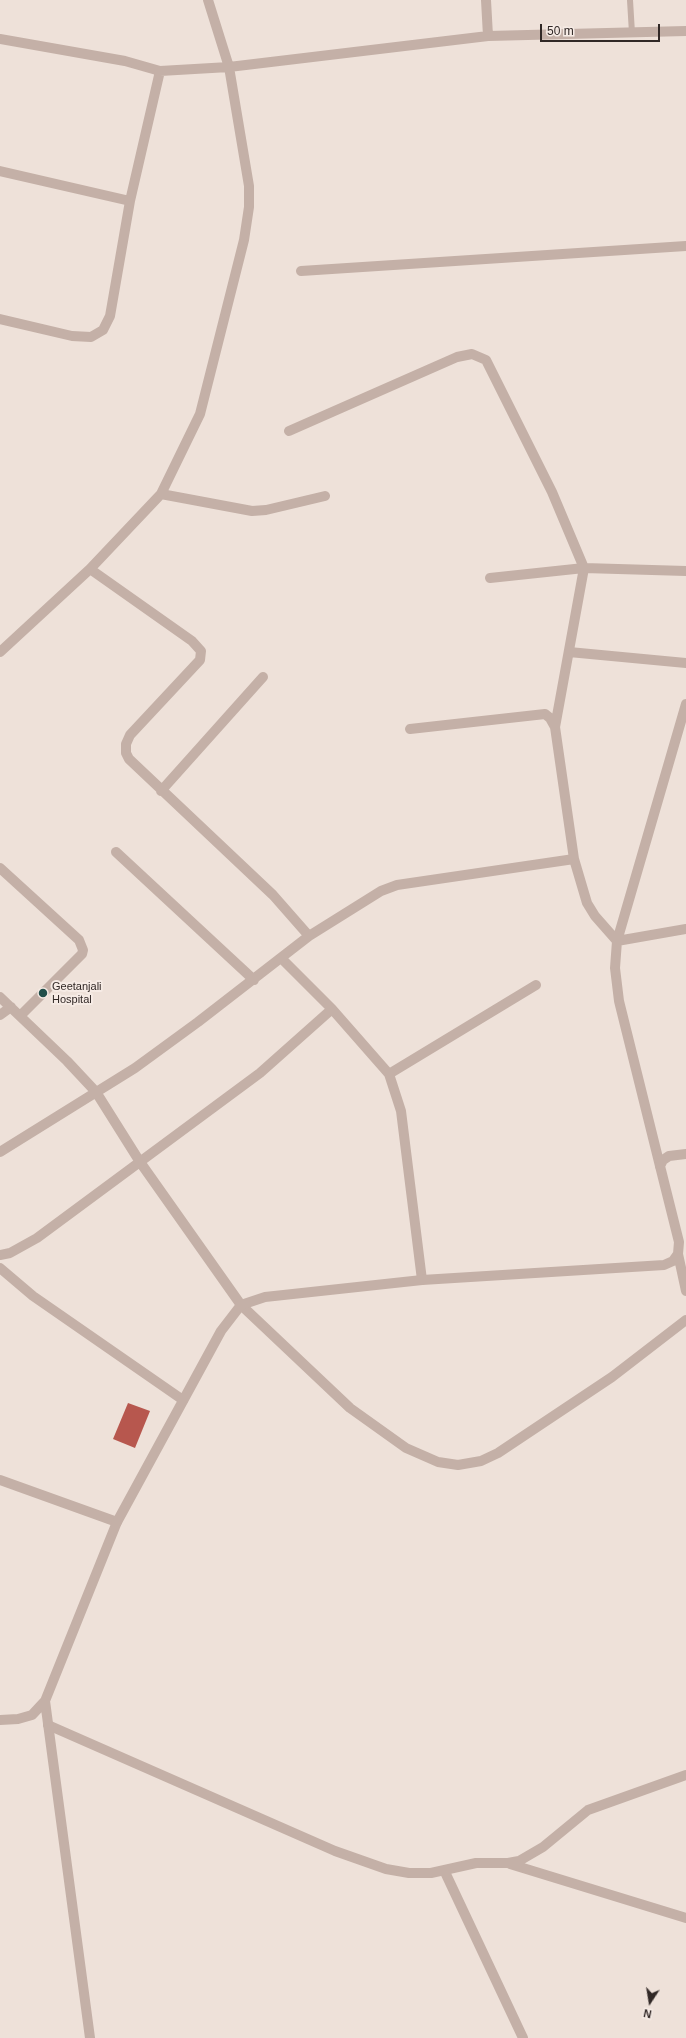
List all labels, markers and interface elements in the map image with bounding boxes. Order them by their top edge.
scale bar [542,16,662,42]
text: 50 m [547,24,574,38]
place label: Geetanjali Hospital [52,980,102,1006]
marker: Geetanjali Hospital [37,987,49,999]
north arrow [630,1982,670,2022]
text: N [642,2007,653,2020]

